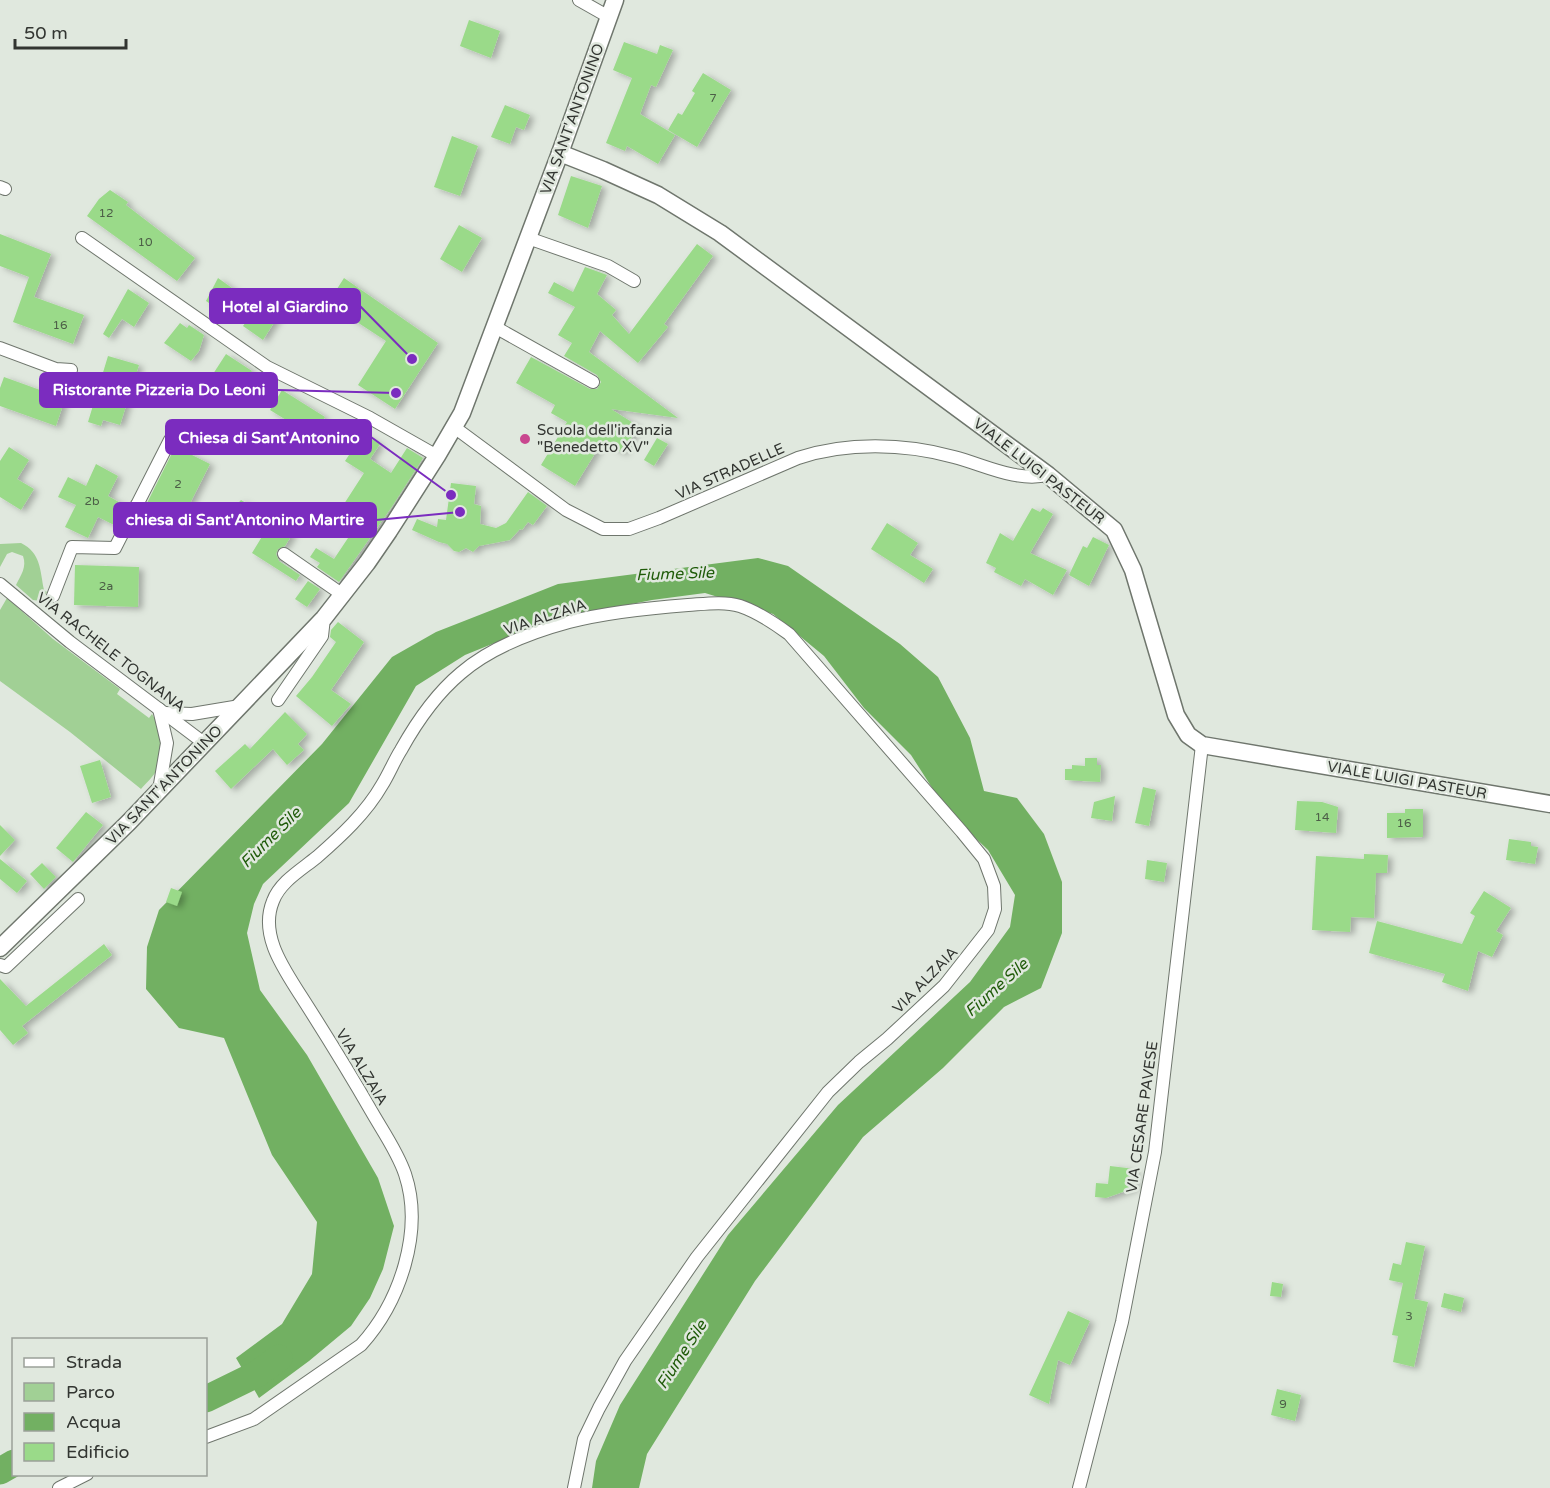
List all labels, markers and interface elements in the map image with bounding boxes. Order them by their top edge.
scale bar [15,12,126,50]
text: 50 m [24,22,68,44]
street label: VIA SANT'ANTONINO [536,41,608,197]
house number: 7 [709,91,717,105]
house number: 12 [98,206,114,220]
house number: 10 [137,235,153,249]
callout: Hotel al Giardino [210,289,360,323]
text: Hotel al Giardino [222,297,348,317]
house number: 16 [52,318,68,332]
callout: Ristorante Pizzeria Do Leoni [40,373,277,407]
text: Ristorante Pizzeria Do Leoni [53,380,265,400]
street label: VIALE LUIGI PASTEUR [970,414,1108,528]
callout: Chiesa di Sant'Antonino [166,420,371,454]
place label: Scuola dell'infanzia "Benedetto XV" [537,421,673,456]
text: Chiesa di Sant'Antonino [178,428,360,448]
marker: Scuola dell'infanzia "Benedetto XV" [518,432,532,446]
street label: VIA STRADELLE [673,439,787,503]
house number: 2 [174,477,182,491]
house number: 2b [84,494,100,508]
callout: chiesa di Sant'Antonino Martire [114,503,376,537]
text: chiesa di Sant'Antonino Martire [126,510,364,530]
water label: Fiume Sile [636,563,715,585]
house number: 2a [99,579,113,593]
street label: VIA RACHELE TOGNANA [33,588,189,716]
street label: VIA ALZAIA [501,595,589,639]
street label: VIA SANT'ANTONINO [102,721,226,849]
street label: VIALE LUIGI PASTEUR [1326,757,1488,803]
water label: Fiume Sile [236,802,306,872]
house number: 14 [1314,810,1330,824]
house number: 16 [1396,816,1412,830]
street label: VIA ALZAIA [889,943,961,1017]
water label: Fiume Sile [961,954,1033,1021]
street label: VIA ALZAIA [332,1026,392,1108]
street label: VIA CESARE PAVESE [1122,1040,1162,1194]
house number: 3 [1405,1309,1413,1323]
water label: Fiume Sile [652,1316,712,1393]
legend [12,1338,207,1476]
text: Strada [66,1351,122,1373]
text: Parco [66,1381,115,1403]
house number: 9 [1279,1397,1287,1411]
text: Acqua [66,1411,121,1433]
text: Edificio [66,1441,130,1463]

